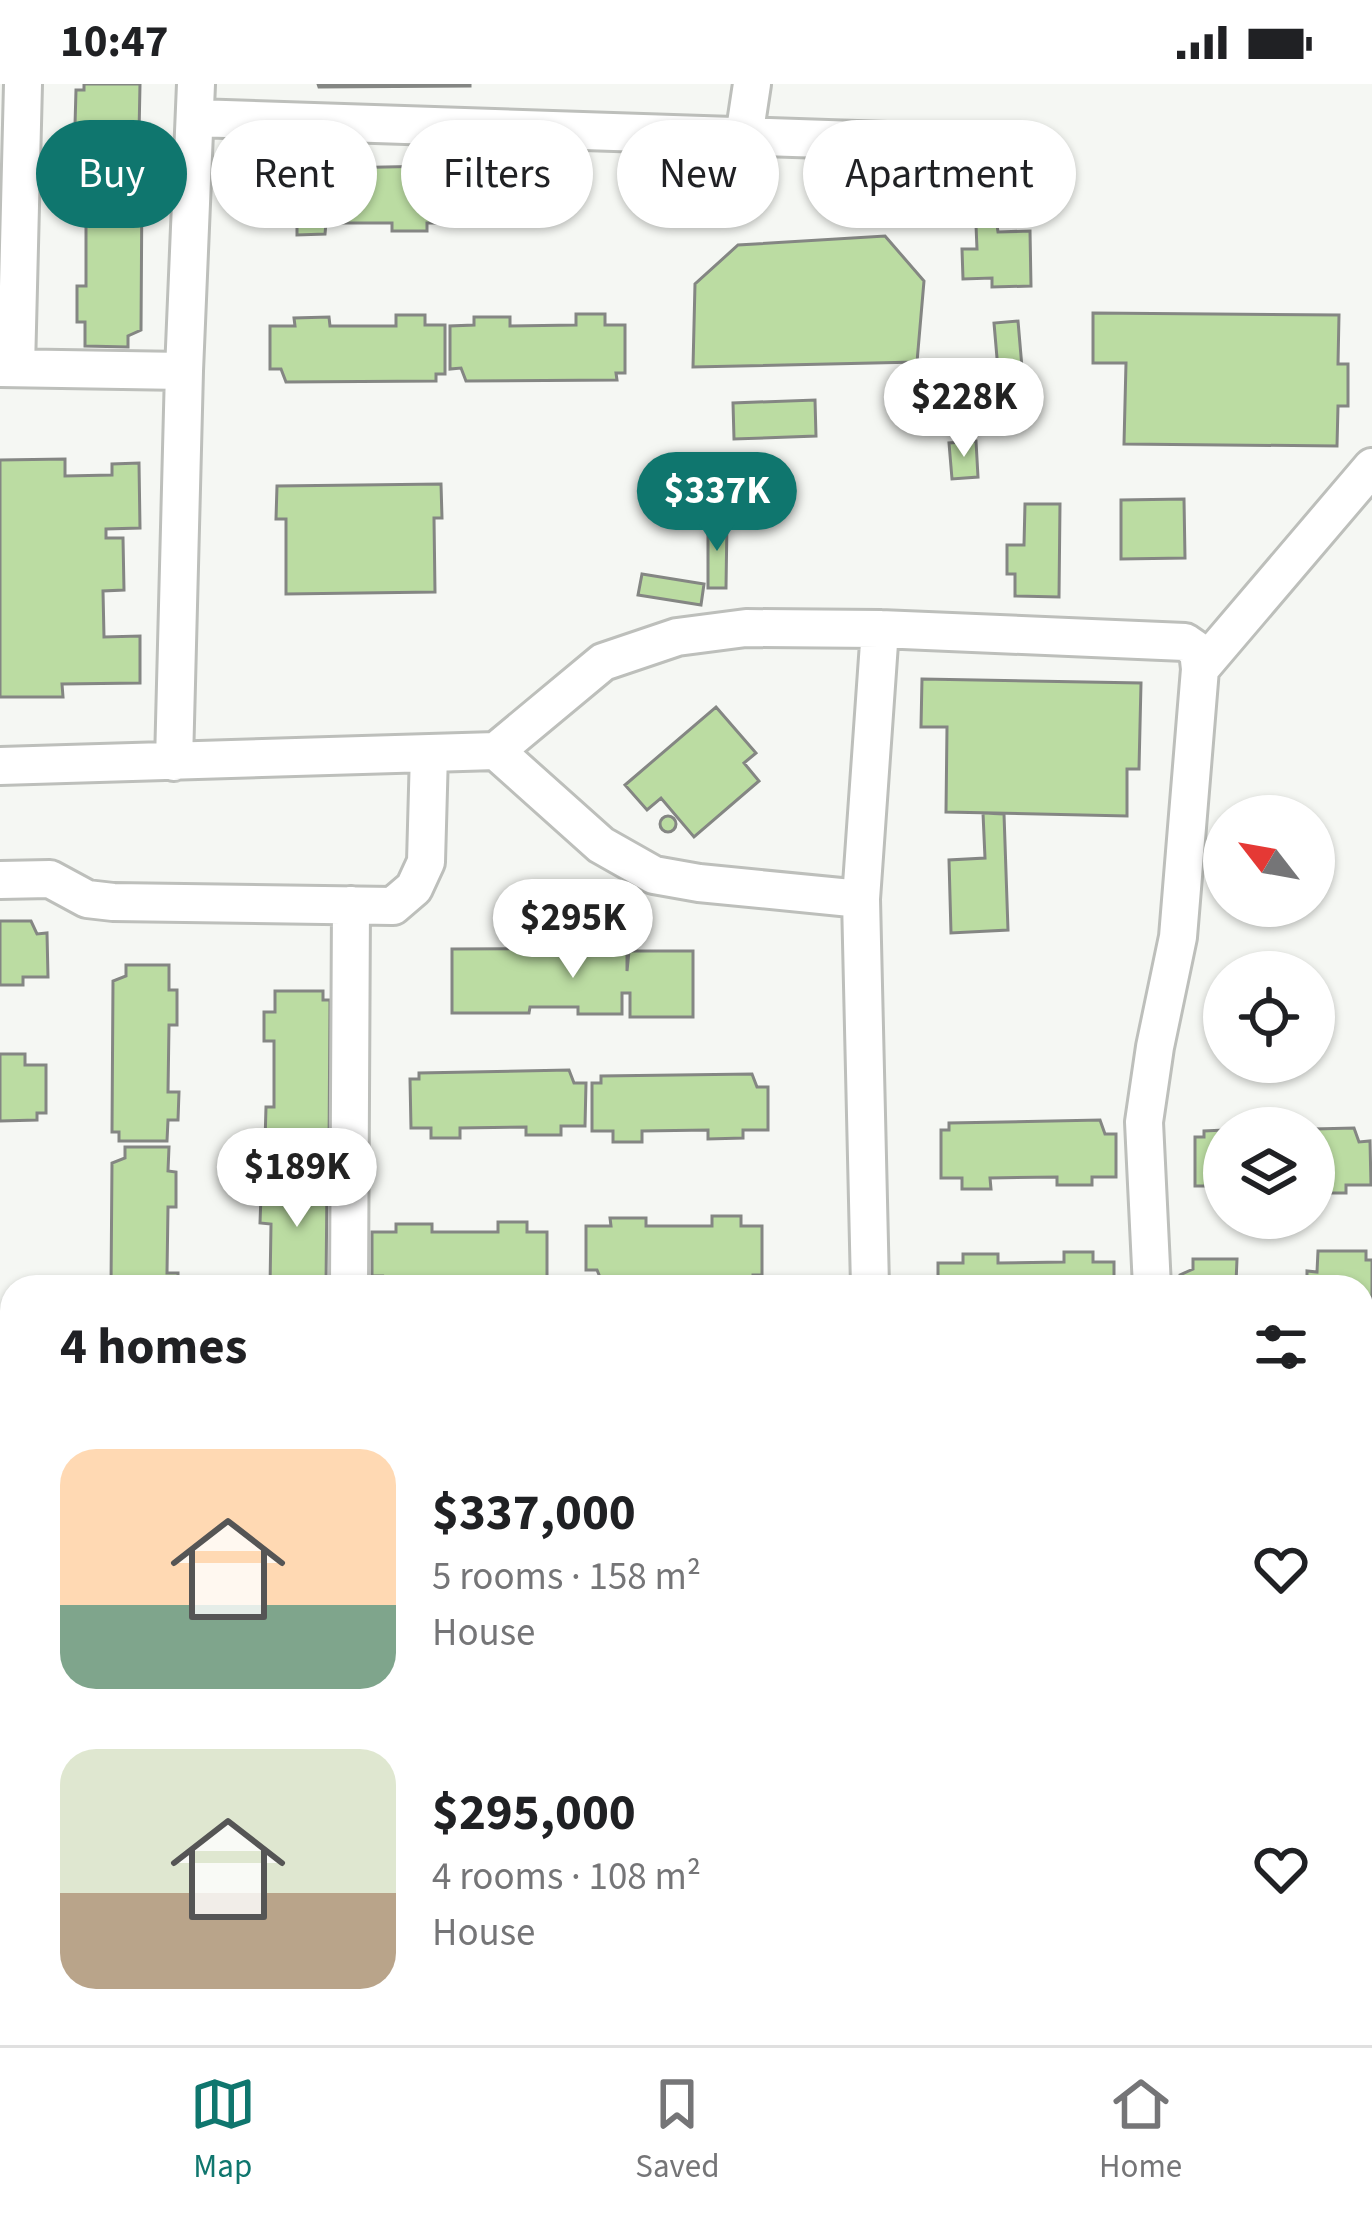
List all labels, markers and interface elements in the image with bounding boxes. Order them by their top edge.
text: 10:47 [60,10,169,74]
chip: Buy [36,120,187,228]
chip: Rent [211,120,377,228]
chip: Filters [401,120,593,228]
chip: New [617,120,779,228]
chip: Apartment [803,120,1076,228]
pin: $228K [880,358,1048,460]
text: $228K [911,369,1017,425]
pin: $337K [633,452,801,554]
text: $337K [664,463,770,519]
north arrow [1203,795,1335,927]
map controls [1203,795,1335,1239]
pin: $295K [489,879,657,981]
text: $295K [520,890,626,946]
button: locate [1203,951,1335,1083]
button: layers [1203,1107,1335,1239]
pin: $189K [213,1128,381,1230]
text: $189K [244,1139,350,1195]
text: 4 homes [60,1311,247,1383]
icon: filters [1248,1314,1314,1380]
text: $337,000 [432,1477,636,1549]
icon: home [156,1497,300,1641]
icon: heart [1248,1536,1314,1602]
text: 5 rooms · 158 m² [432,1549,701,1605]
text: House [432,1605,535,1661]
text: $295,000 [432,1777,636,1849]
icon: home [156,1797,300,1941]
icon: heart [1248,1836,1314,1902]
text: 4 rooms · 108 m² [432,1849,701,1905]
text: House [432,1905,535,1961]
tab: Map [190,2071,256,2190]
tab: Saved [635,2071,720,2190]
tab: Home [1099,2071,1182,2190]

